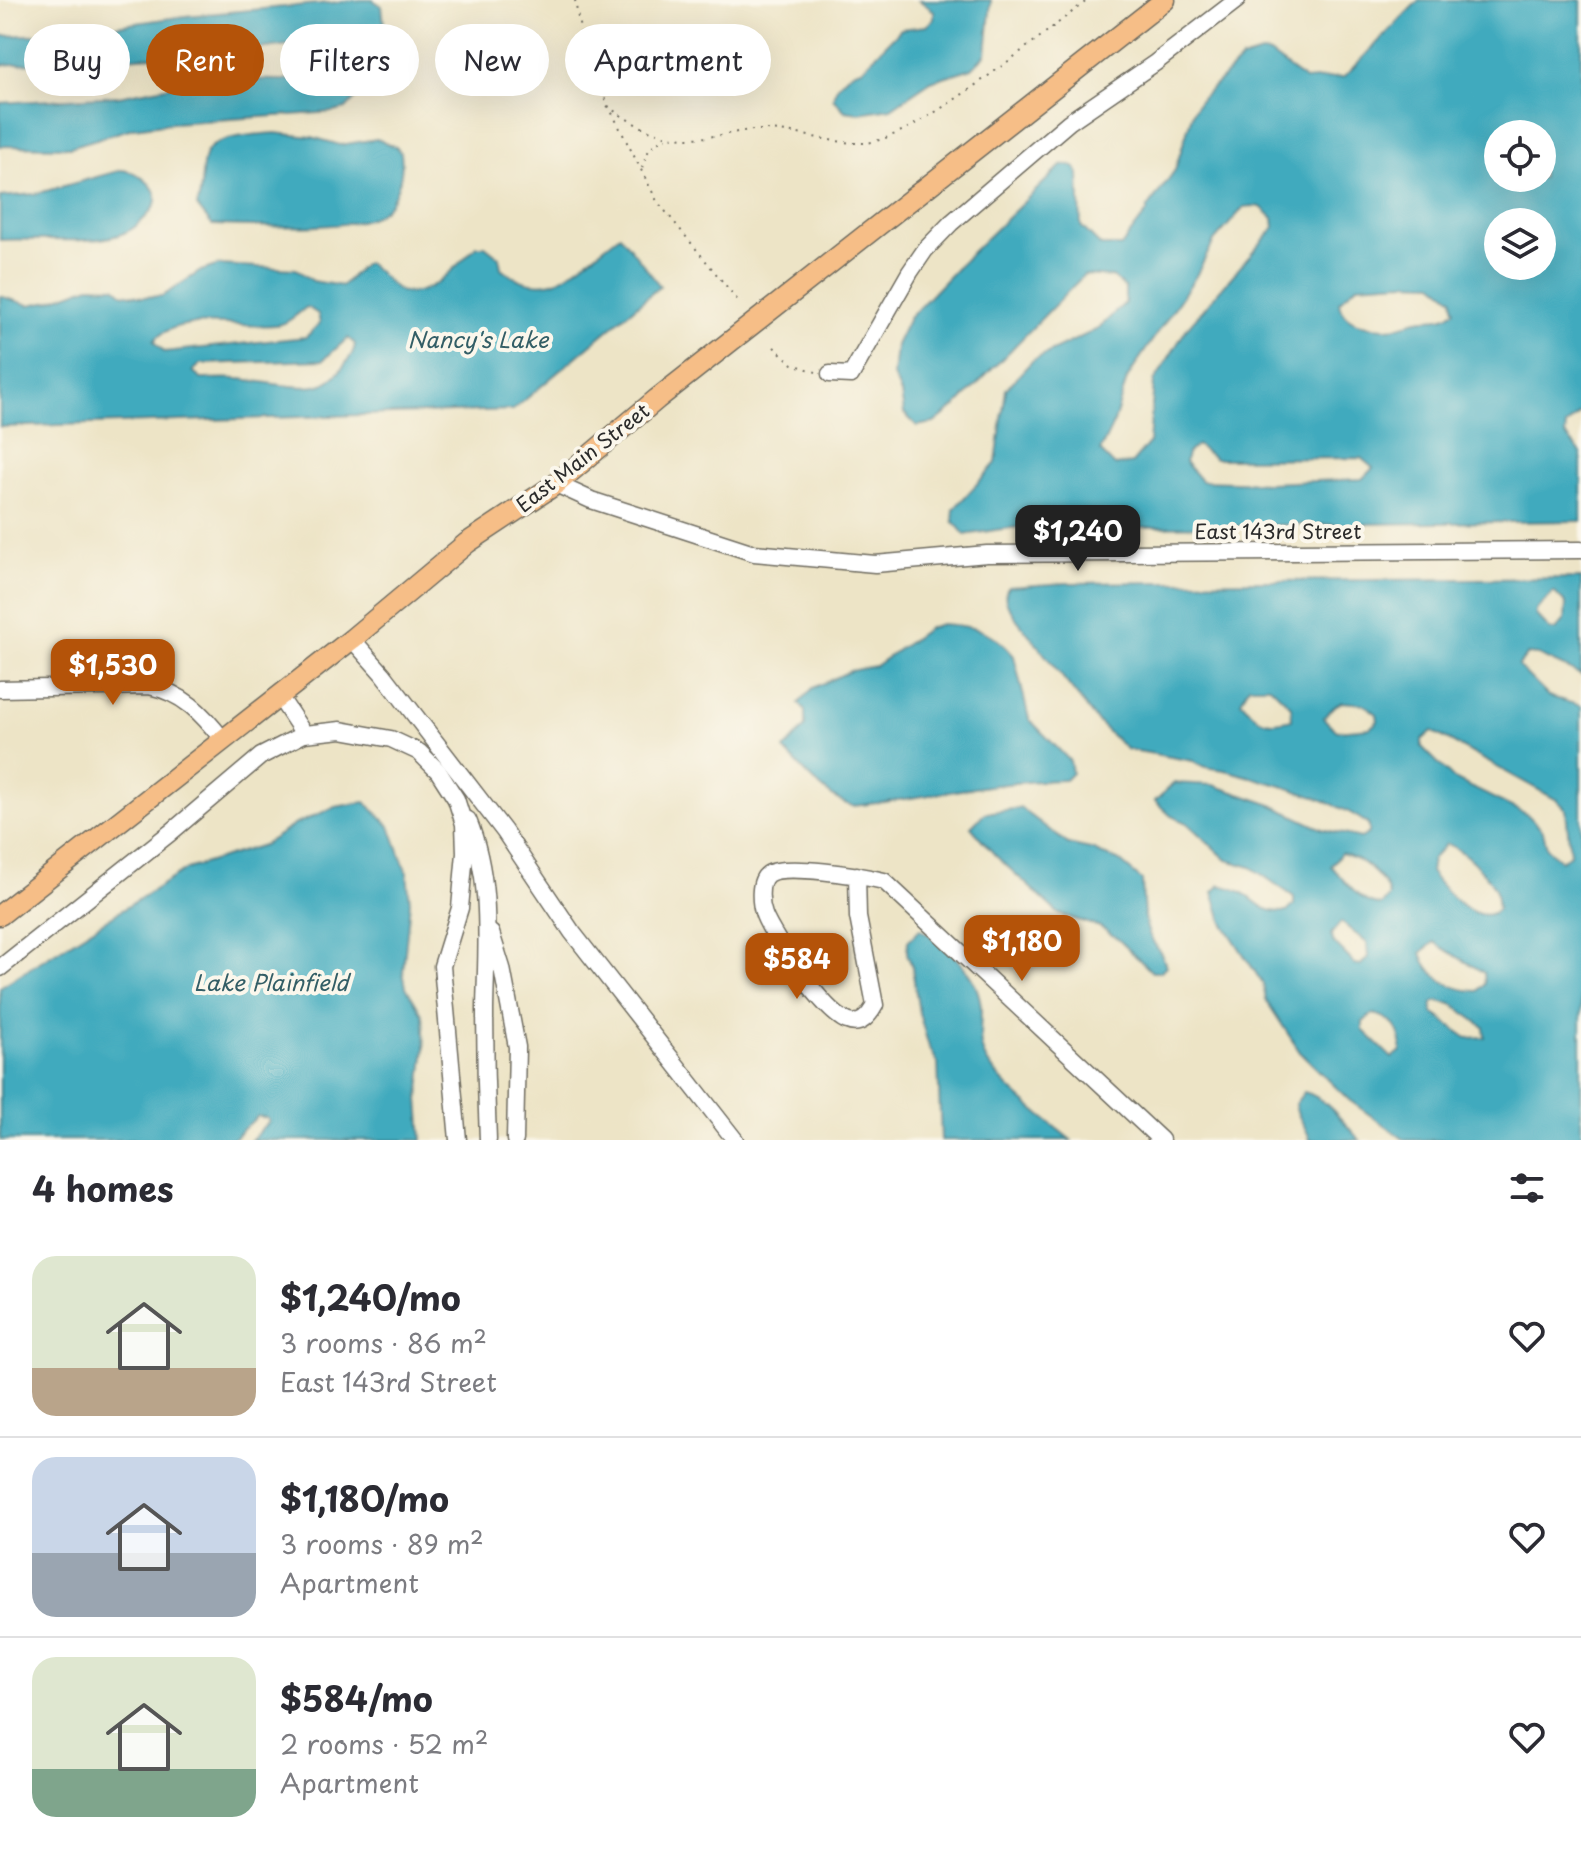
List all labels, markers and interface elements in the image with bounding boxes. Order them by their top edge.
chip: Buy [24,24,130,96]
chip: Rent [146,24,264,96]
chip: Filters [280,24,419,96]
chip: New [435,24,549,96]
chip: Apartment [565,24,771,96]
map controls [1484,120,1556,280]
button: locate [1484,120,1556,192]
button: layers [1484,208,1556,280]
water label: Nancy's Lake [408,322,550,355]
street label: East Main Street [509,395,655,519]
pin: $1,240 [1013,505,1143,573]
text: $1,240 [1033,511,1123,550]
street label: East 143rd Street [1195,516,1361,546]
pin: $1,530 [48,639,178,707]
text: $1,530 [69,645,157,684]
pin: $1,180 [957,915,1087,983]
text: $1,180 [982,921,1062,960]
pin: $584 [750,933,844,1001]
text: $584 [763,939,831,978]
water label: Lake Plainfield [194,965,352,998]
text: 4 homes [32,1162,174,1214]
icon: filters [1505,1166,1549,1210]
text: $1,240/mo [280,1271,461,1323]
icon: home [96,1288,192,1384]
icon: heart [1505,1314,1549,1358]
text: 3 rooms · 86 m² [280,1323,487,1362]
text: East 143rd Street [280,1362,497,1401]
text: $1,180/mo [280,1472,449,1524]
icon: home [96,1489,192,1585]
icon: heart [1505,1515,1549,1559]
text: 3 rooms · 89 m² [280,1524,484,1563]
text: Apartment [280,1563,419,1602]
text: $584/mo [280,1672,433,1724]
icon: home [96,1689,192,1785]
icon: heart [1505,1715,1549,1759]
text: 2 rooms · 52 m² [280,1724,488,1763]
text: Apartment [280,1763,419,1802]

